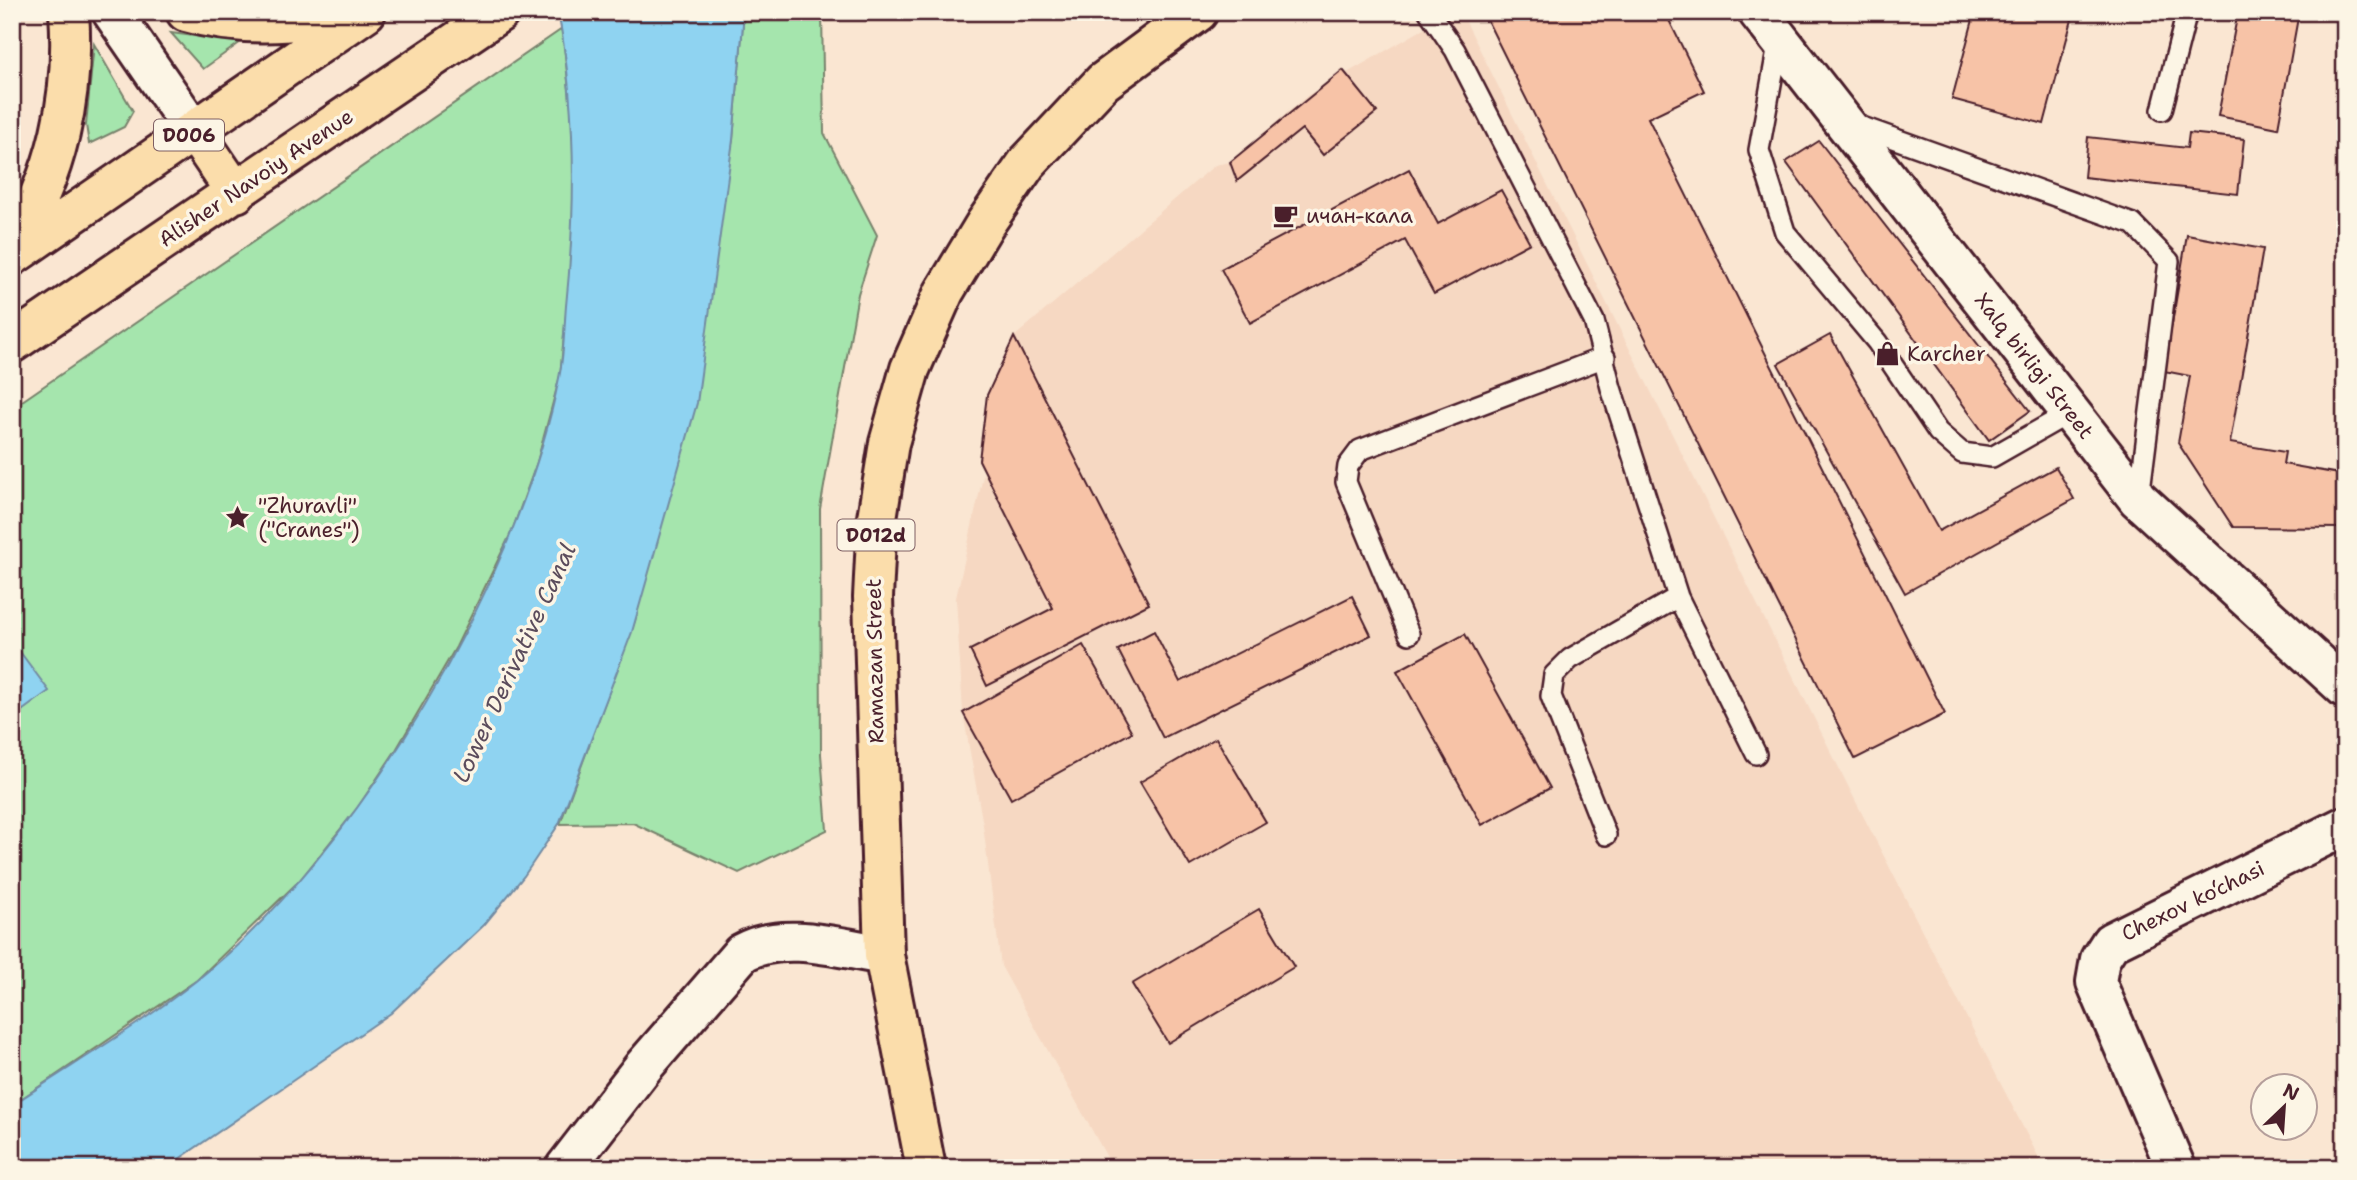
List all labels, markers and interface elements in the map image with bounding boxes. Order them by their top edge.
street label: Alisher Navoiy Avenue [153,102,359,254]
road number: D006 [154,119,224,150]
cafe icon: ичан-кала [1272,202,1300,230]
place label: ичан-кала [1306,202,1413,230]
street label: Xalq birligi Street [1968,287,2100,445]
shop icon: Karcher [1873,340,1901,368]
place label: Karcher [1907,340,1986,368]
place label: "Zhuravli" ("Cranes") [258,492,360,544]
place icon: "Zhuravli" ("Cranes") [224,504,252,532]
road number: D012d [838,520,914,550]
water label: Lower Derivative Canal [445,538,583,788]
street label: Ramazan Street [860,578,890,744]
street label: Chexov ko‘chasi [2117,854,2269,948]
north arrow [2248,1072,2318,1142]
text: N [2279,1078,2303,1107]

